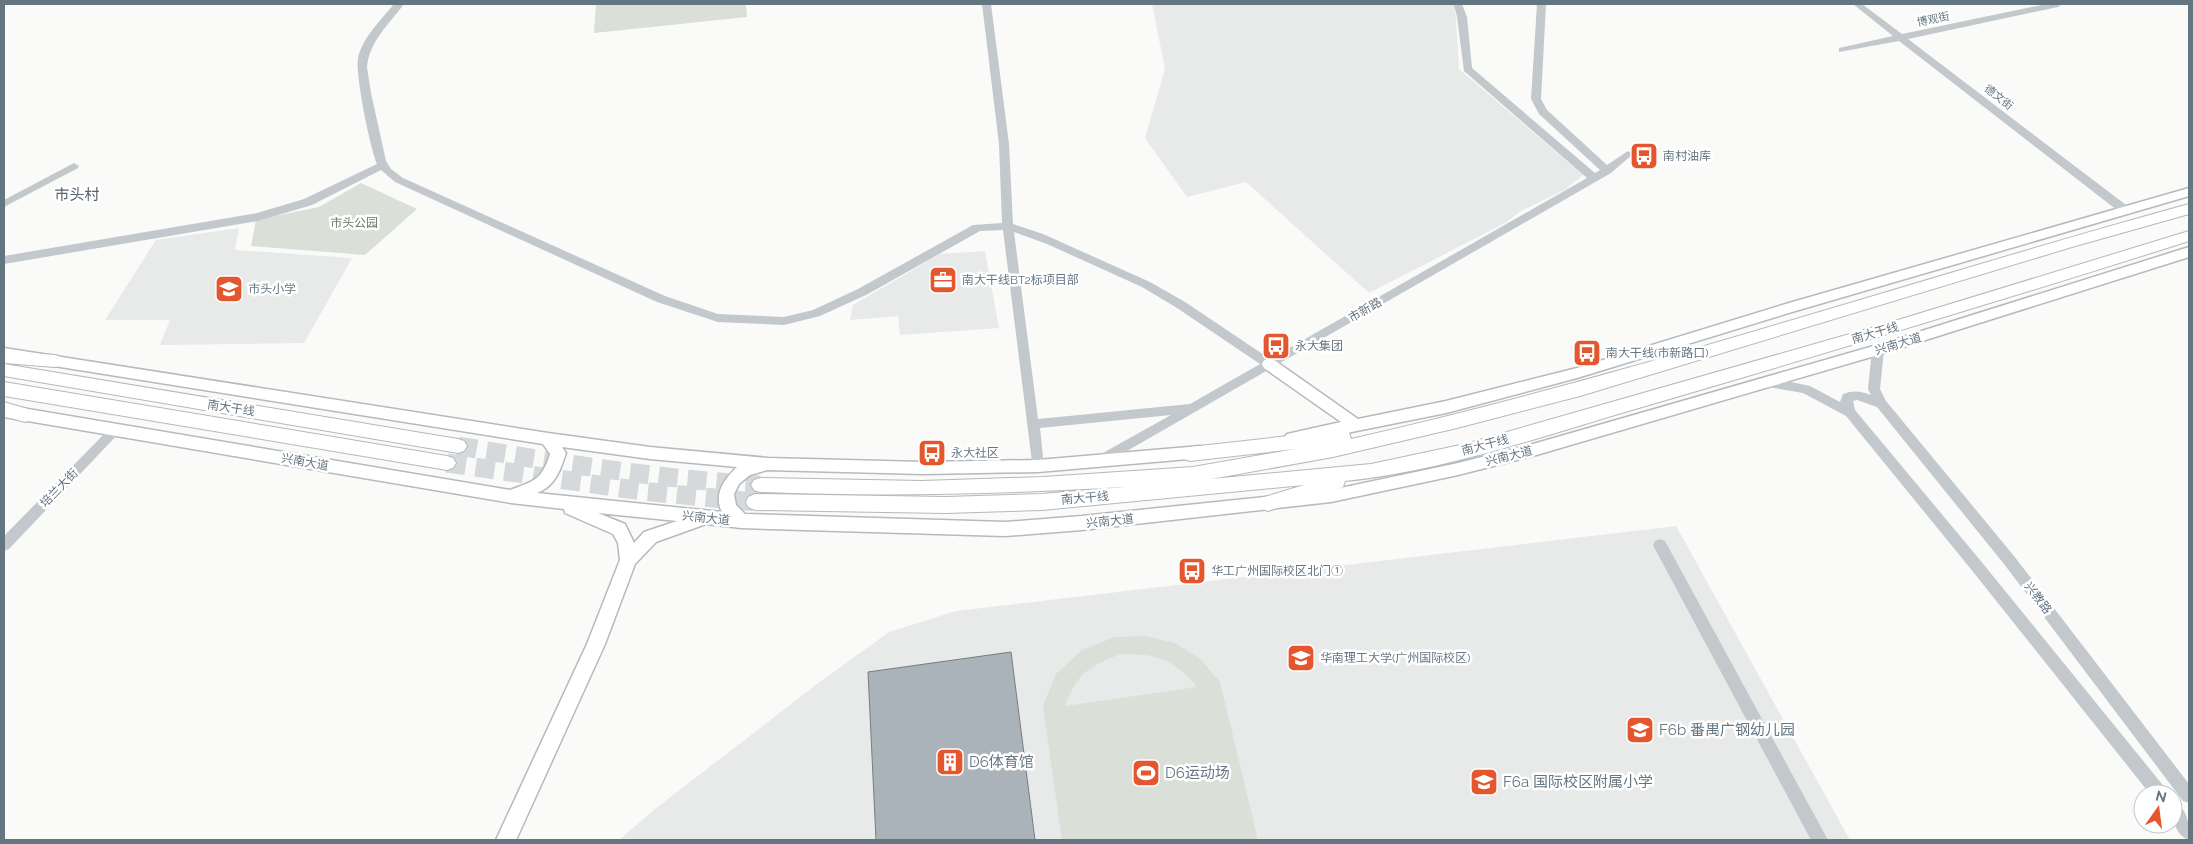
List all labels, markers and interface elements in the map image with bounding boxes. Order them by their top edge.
street label: 博观街 [1916,10,1951,29]
street label: 德文街 [1982,82,2016,113]
bus stop icon: 南村油库 [1629,141,1659,171]
place label: 南村油库 [1663,149,1711,163]
district label: 市头村 [54,186,100,204]
park label: 市头公园 [330,216,378,230]
office icon: 南大干线BT2标项目部 [928,265,958,295]
place label: 南大干线BT2标项目部 [962,273,1079,287]
school or university icon: 市头小学 [214,274,244,304]
place label: 市头小学 [248,282,296,296]
street label: 市新路 [1346,295,1384,325]
street label: 南大干线 [1850,320,1900,346]
street label: 兴南大道 [1873,330,1923,358]
bus stop icon: 永大集团 [1261,331,1291,361]
bus stop icon: 南大干线(市新路口) [1572,338,1602,368]
place label: 永大集团 [1295,339,1343,353]
place label: 南大干线(市新路口) [1606,346,1708,360]
street label: 南大干线 [206,397,256,419]
street label: 南大干线 [1460,432,1510,458]
bus stop icon: 永大社区 [917,438,947,468]
street label: 兴南大道 [1484,443,1534,469]
place label: 永大社区 [951,446,999,460]
street label: 兴南大道 [280,451,330,473]
street label: 培兰大街 [37,466,81,510]
street label: 南大干线 [1060,489,1110,507]
street label: 兴南大道 [681,509,731,527]
street label: 兴南大道 [1085,512,1135,530]
bus stop icon: 华工广州国际校区北门① [1177,556,1207,586]
place label: 华工广州国际校区北门① [1211,564,1343,578]
street label: 兴教路 [2022,579,2054,617]
school or university icon: 华南理工大学(广州国际校区) [1286,643,1316,673]
place label: 华南理工大学(广州国际校区) [1320,651,1470,665]
school or university icon: F6b 番禺广钢幼儿园 [1625,715,1655,745]
place label: F6b 番禺广钢幼儿园 [1659,721,1795,739]
building icon: D6体育馆 [935,747,965,777]
place label: D6体育馆 [969,753,1034,771]
sports icon: D6运动场 [1131,758,1161,788]
place label: D6运动场 [1165,764,1230,782]
school or university icon: F6a 国际校区附属小学 [1469,767,1499,797]
place label: F6a 国际校区附属小学 [1503,773,1653,791]
north arrow [2133,784,2183,834]
text: N [2154,787,2168,805]

